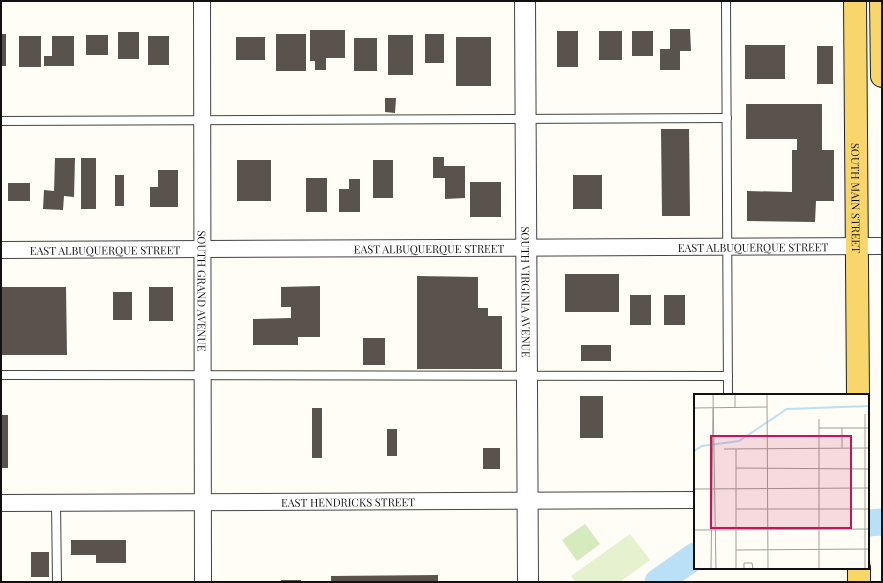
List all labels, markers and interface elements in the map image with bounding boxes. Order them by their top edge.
street label: SOUTH MAIN STREET [849,143,864,253]
street label: SOUTH VIRGINIA AVENUE [519,226,534,358]
street label: SOUTH GRAND AVENUE [195,230,210,352]
street label: EAST ALBUQUERQUE STREET [678,239,829,254]
street label: EAST ALBUQUERQUE STREET [354,240,505,256]
street label: EAST ALBUQUERQUE STREET [30,242,181,257]
inset map [694,394,869,569]
street label: EAST HENDRICKS STREET [281,494,415,509]

